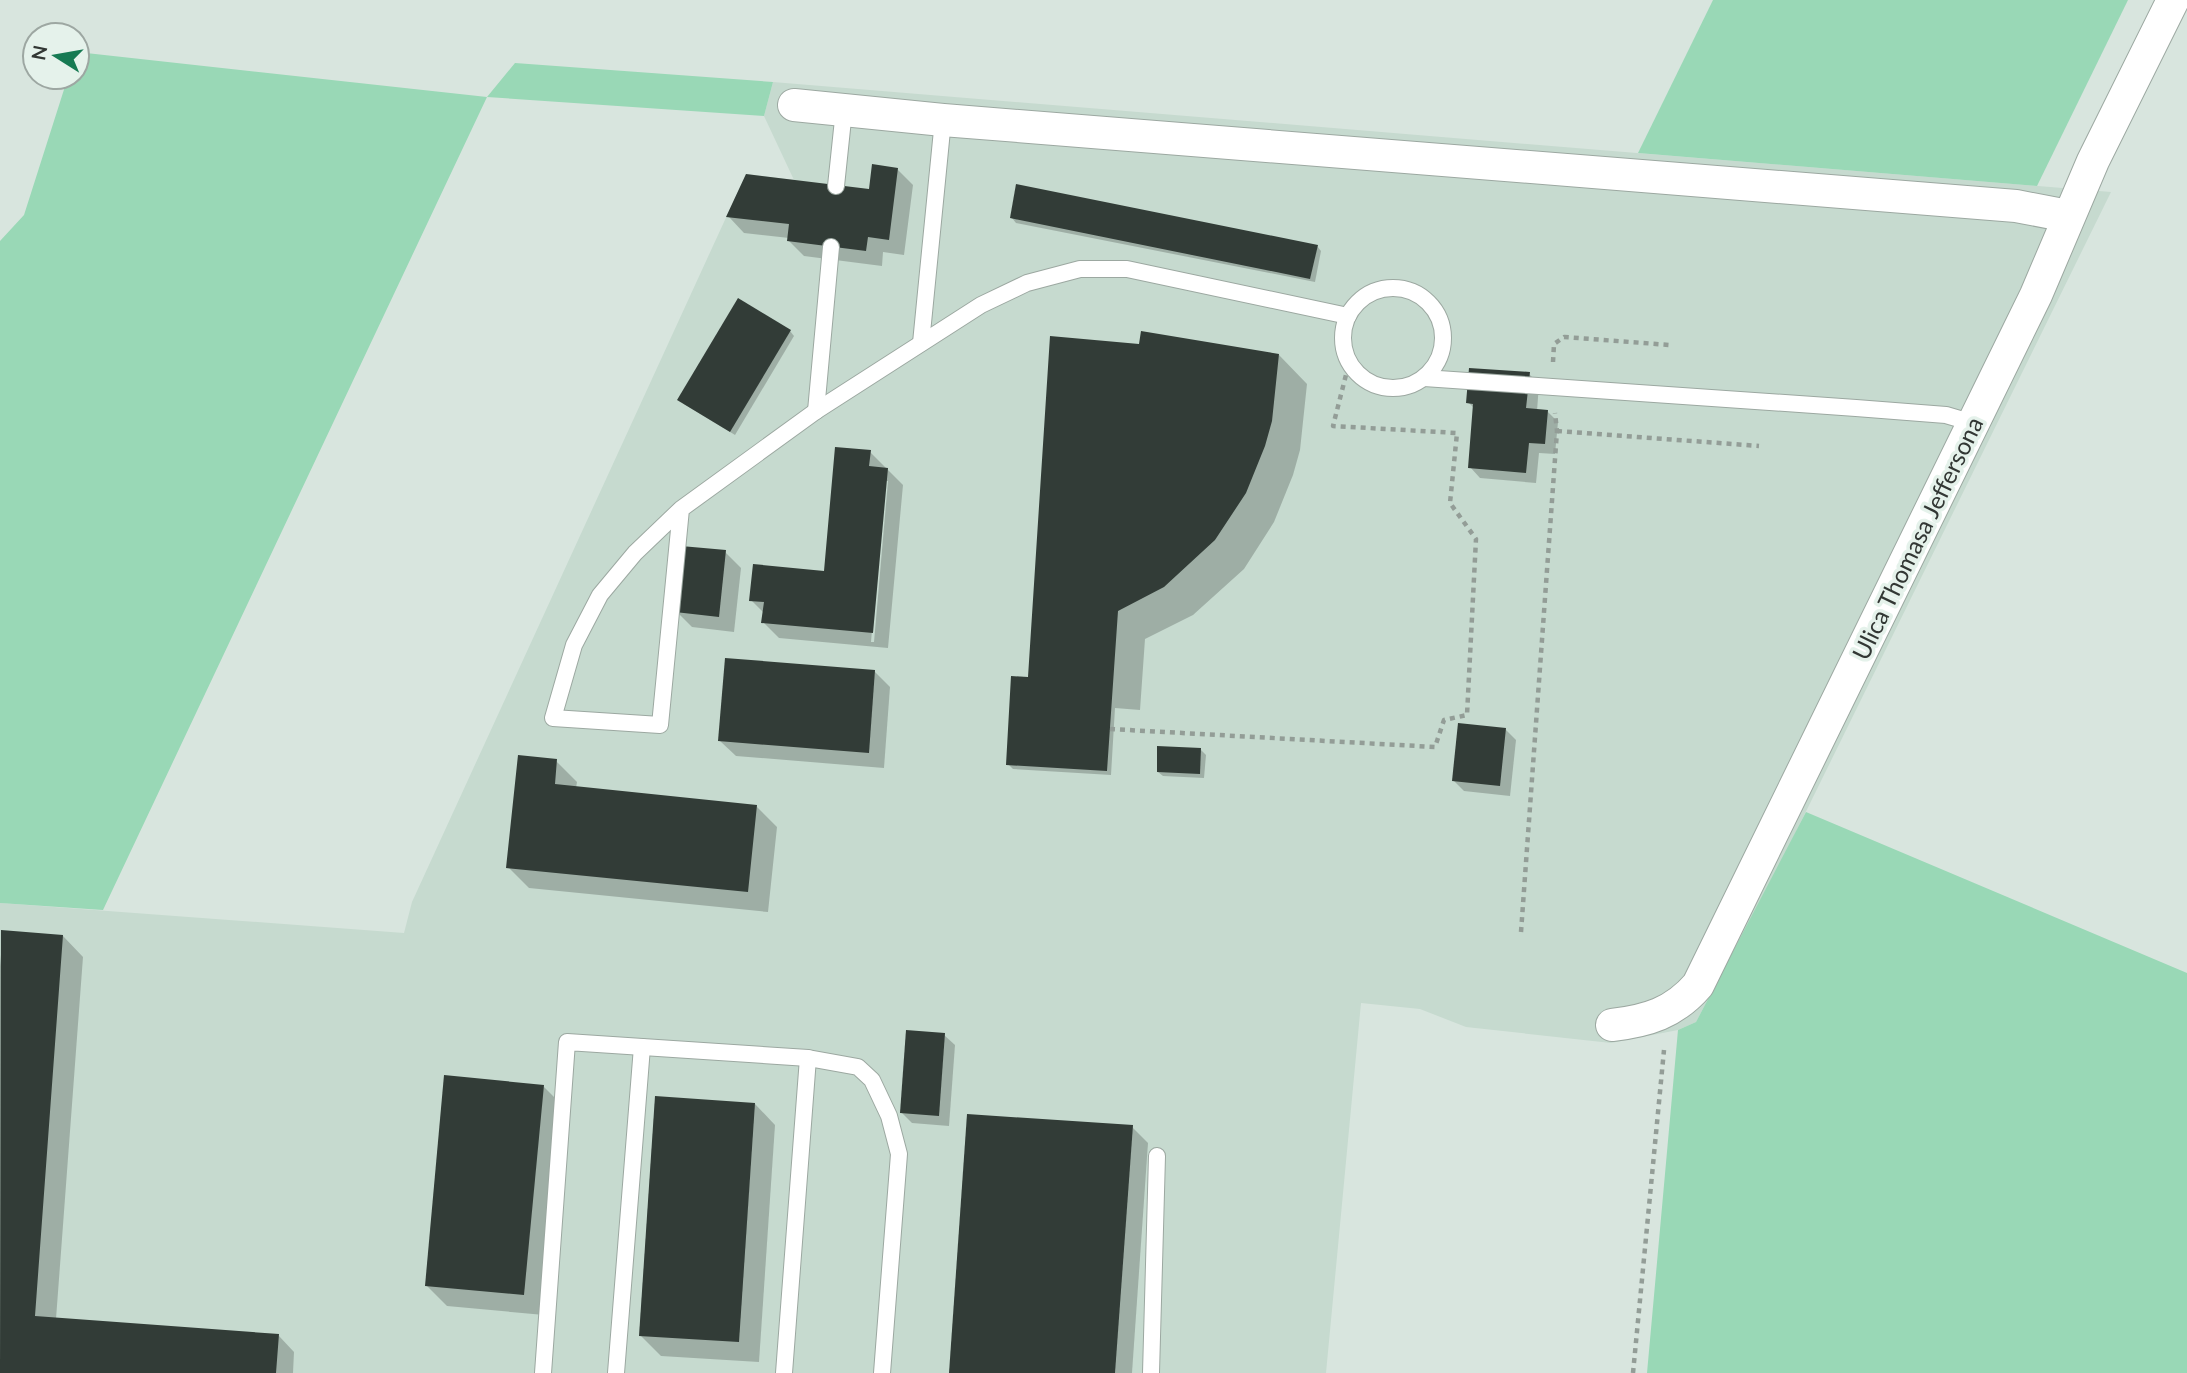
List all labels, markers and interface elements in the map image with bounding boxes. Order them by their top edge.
north arrow [21,21,91,91]
text: N [26,43,52,62]
street label: Ulica Thomasa Jeffersona [1846,412,1988,664]

